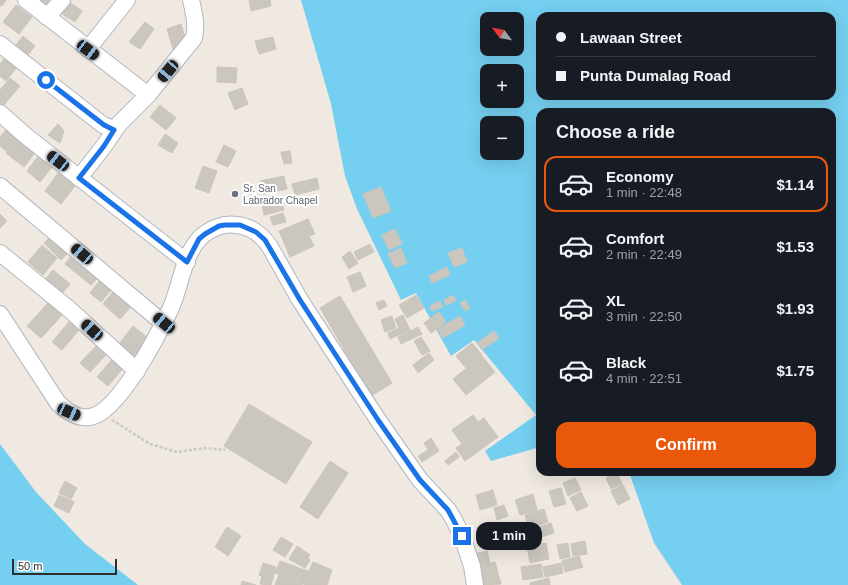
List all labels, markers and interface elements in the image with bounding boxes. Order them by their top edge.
north arrow [480,12,524,56]
map controls [480,12,524,160]
text: Lawaan Street [580,29,682,46]
car [75,38,101,62]
car [156,58,180,84]
button: + [480,64,524,108]
text: Punta Dumalag Road [580,67,731,84]
route start [37,71,55,89]
button: − [480,116,524,160]
text: Choose a ride [556,122,675,142]
car [45,149,71,173]
icon: car [558,166,594,202]
text: Economy [606,168,674,185]
text: $1.14 [776,176,814,193]
place label: Sr. San Labrador Chapel [243,183,318,206]
text: 1 min · 22:48 [606,185,682,200]
marker: Sr. San Labrador Chapel [230,189,240,199]
icon: car [558,228,594,264]
text: Comfort [606,230,664,247]
text: $1.53 [776,238,814,255]
car [69,242,95,266]
text: 2 min · 22:49 [606,247,682,262]
icon: car [558,290,594,326]
text: XL [606,292,625,309]
text: $1.93 [776,300,814,317]
text: 3 min · 22:50 [606,309,682,324]
car [151,311,177,335]
car [79,318,105,342]
icon: car [558,352,594,388]
text: Black [606,354,646,371]
text: $1.75 [776,362,814,379]
text: 4 min · 22:51 [606,371,682,386]
car [56,402,82,422]
button: Confirm [556,422,816,468]
callout: 1 min [476,522,542,550]
route end [453,527,471,545]
text: 1 min [492,528,526,543]
scale bar [12,557,117,576]
text: 50 m [18,560,42,572]

